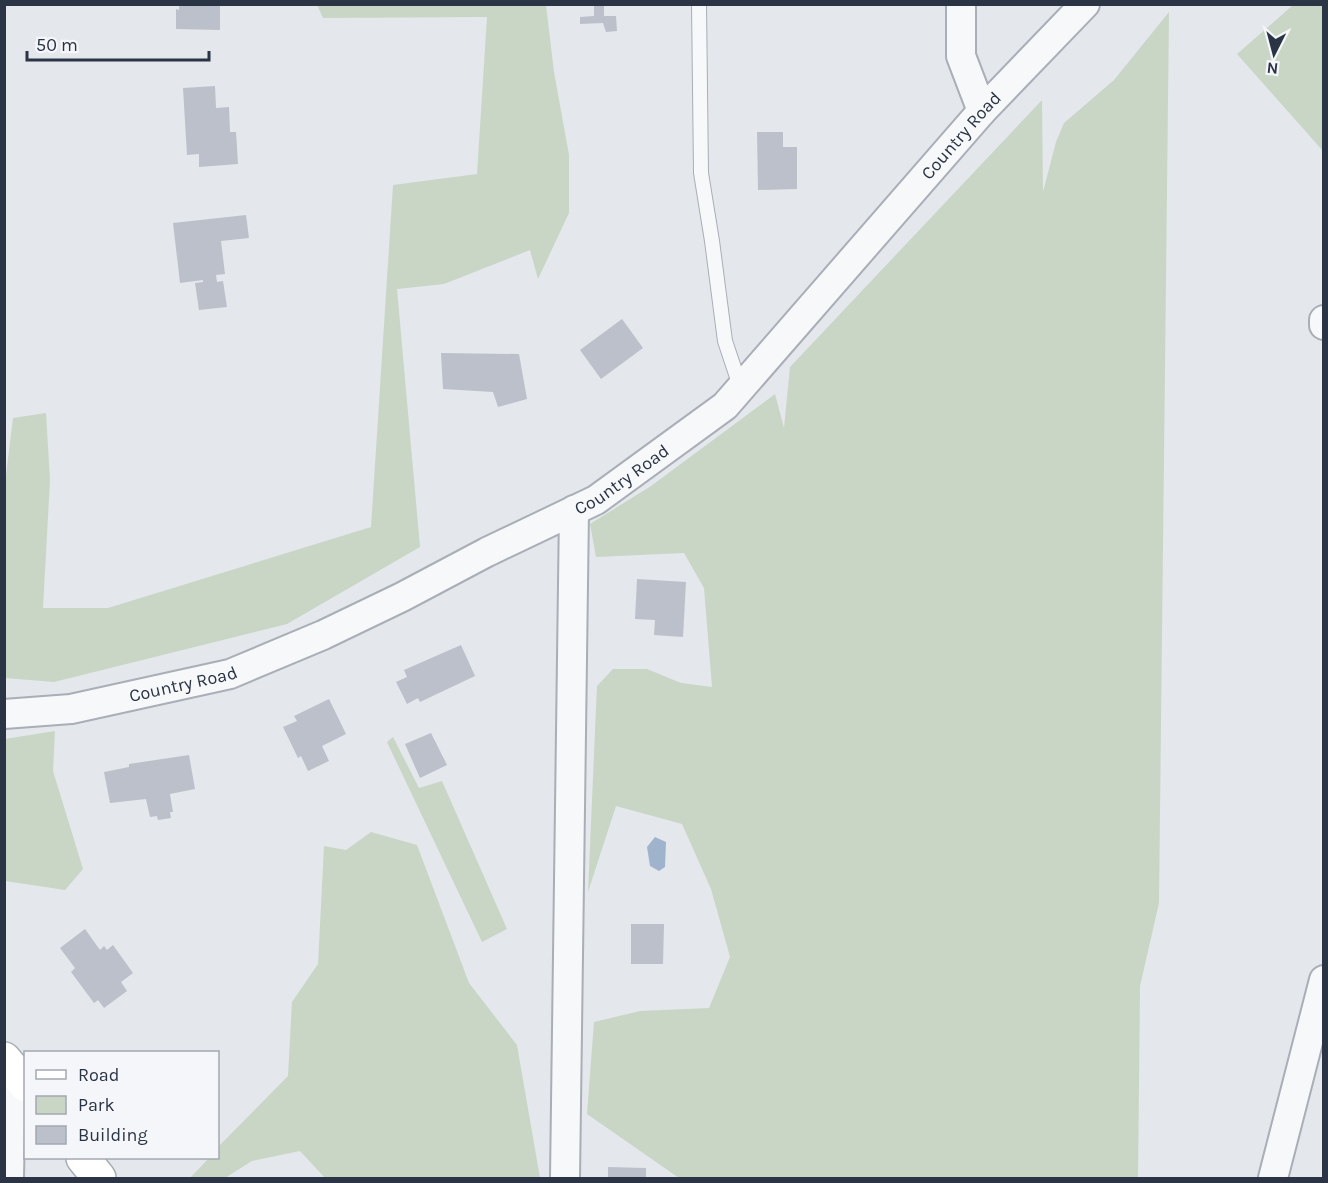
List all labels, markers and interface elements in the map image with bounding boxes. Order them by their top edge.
scale bar [27,24,208,62]
north arrow [1244,24,1304,84]
text: 50 m [36,34,78,56]
text: N [1266,58,1279,78]
street label: Country Road [916,87,1006,184]
street label: Country Road [571,440,673,520]
street label: Country Road [127,661,241,707]
legend [24,1051,219,1159]
text: Road [78,1064,119,1086]
text: Park [78,1094,115,1116]
text: Building [78,1124,148,1146]

